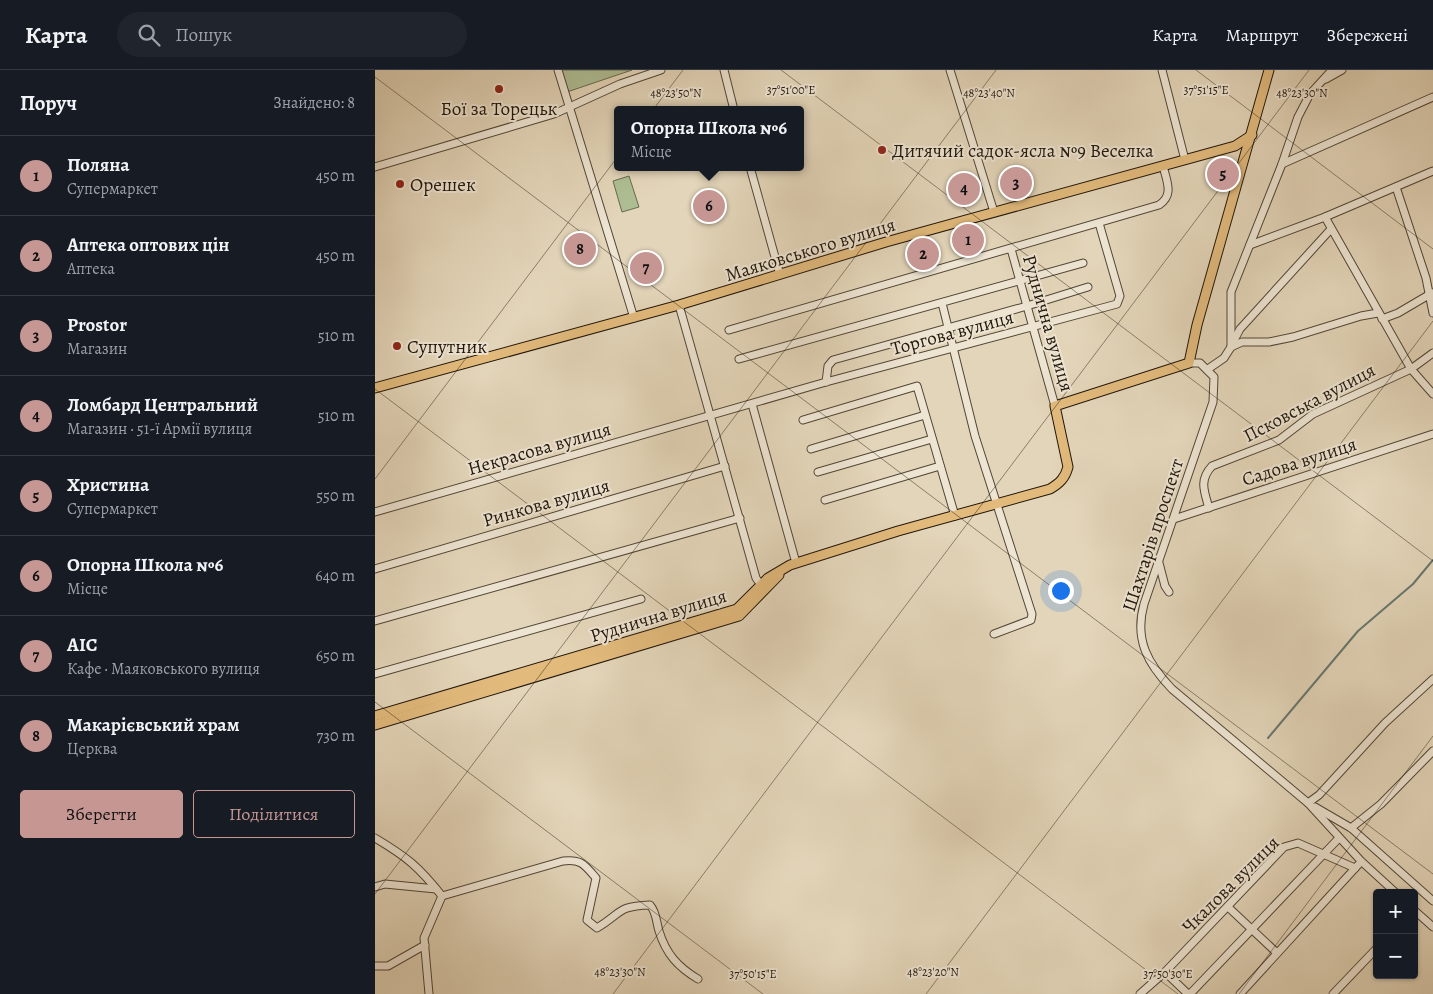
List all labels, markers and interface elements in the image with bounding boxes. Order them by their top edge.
search box [117,12,467,57]
text: Карта [25,19,87,51]
icon: search [135,21,163,49]
text: Пошук [175,22,232,48]
text: Карта [1152,23,1198,47]
text: Маршрут [1226,23,1299,47]
text: Збережені [1327,23,1408,47]
text: 37°51'00"E [767,82,815,98]
text: 37°51'15"E [1184,82,1228,98]
marker: Бої за Торецьк [493,83,505,95]
text: 48°23'50"N [650,85,702,101]
text: 48°23'40"N [963,85,1015,101]
text: 48°23'30"N [1276,85,1328,101]
text: Поруч [20,89,77,117]
text: Знайдено: 8 [273,92,355,114]
place label: Бої за Торецьк [441,96,558,122]
popup [614,106,804,171]
text: Опорна Школа №6 [631,115,787,141]
place label: Дитячий садок-ясла №9 Веселка [892,138,1154,164]
text: Місце [631,141,672,163]
marker: Дитячий садок-ясла №9 Веселка [876,144,888,156]
text: Поляна [67,152,130,178]
pin: 5 [1207,155,1239,193]
pin: 3 [1000,164,1032,202]
text: 1 [33,165,39,187]
text: 450 m [316,165,355,187]
pin: 4 [948,170,980,208]
place label: Орешек [410,172,476,198]
text: Супермаркет [67,178,158,200]
marker: Орешек [394,178,406,190]
pin: 6 [693,187,725,225]
street label: Маяковського вулиця [722,212,899,288]
pin: 1 [952,221,984,259]
pin: 8 [564,230,596,268]
text: Аптека оптових цін [67,232,230,258]
pin: 2 [907,235,939,273]
text: 2 [32,245,40,267]
text: 450 m [316,245,355,267]
pin: 7 [630,249,662,287]
street label: Руднична вулиця [1016,252,1080,395]
text: Аптека [67,258,115,280]
street label: Торгова вулиця [888,304,1016,362]
text: Prostor [67,312,127,338]
text: 3 [33,325,39,347]
text: 510 m [318,325,355,347]
place label: Супутник [407,334,487,360]
text: Магазин [67,338,127,360]
marker: Супутник [391,340,403,352]
street label: Псковська вулиця [1239,357,1380,449]
text: Ломбард Центральний [67,392,258,418]
text: 4 [32,405,40,427]
text: 510 m [318,405,355,427]
street label: Некрасова вулиця [464,416,614,482]
text: Магазин · 51-ї Армії вулиця [67,418,252,440]
street label: Садова вулиця [1239,431,1360,493]
street label: Шахтарів проспект [1116,455,1190,615]
text: Христина [67,472,149,498]
street label: Ринкова вулиця [480,472,613,534]
text: 5 [33,485,39,507]
text: 550 m [316,485,355,507]
text: Супермаркет [67,498,158,520]
text: Опорна Школа №6 [67,552,223,578]
text: 6 [32,565,40,587]
text: 640 m [315,565,355,587]
text: Місце [67,578,108,600]
your location [1048,578,1074,604]
street label: Руднична вулиця [587,583,730,649]
text: АІС [67,632,98,658]
text: 7 [33,645,39,667]
text: 650 m [316,645,355,667]
text: Кафе · Маяковського вулиця [67,658,260,680]
text: Макарієвський храм [67,712,239,738]
text: 8 [32,725,40,747]
text: 730 m [317,725,355,747]
text: Церква [67,738,117,760]
button: Зберегти [20,790,183,838]
button: Поділитися [193,790,355,838]
street label: Чкалова вулиця [1176,830,1285,939]
map controls [1373,889,1418,979]
button: + [1373,889,1418,934]
button: − [1373,934,1418,979]
text: 48°23'30"N [594,964,646,980]
text: 48°23'20"N [907,964,959,980]
text: 37°50'15"E [729,966,777,982]
text: 37°50'30"E [1143,966,1193,982]

